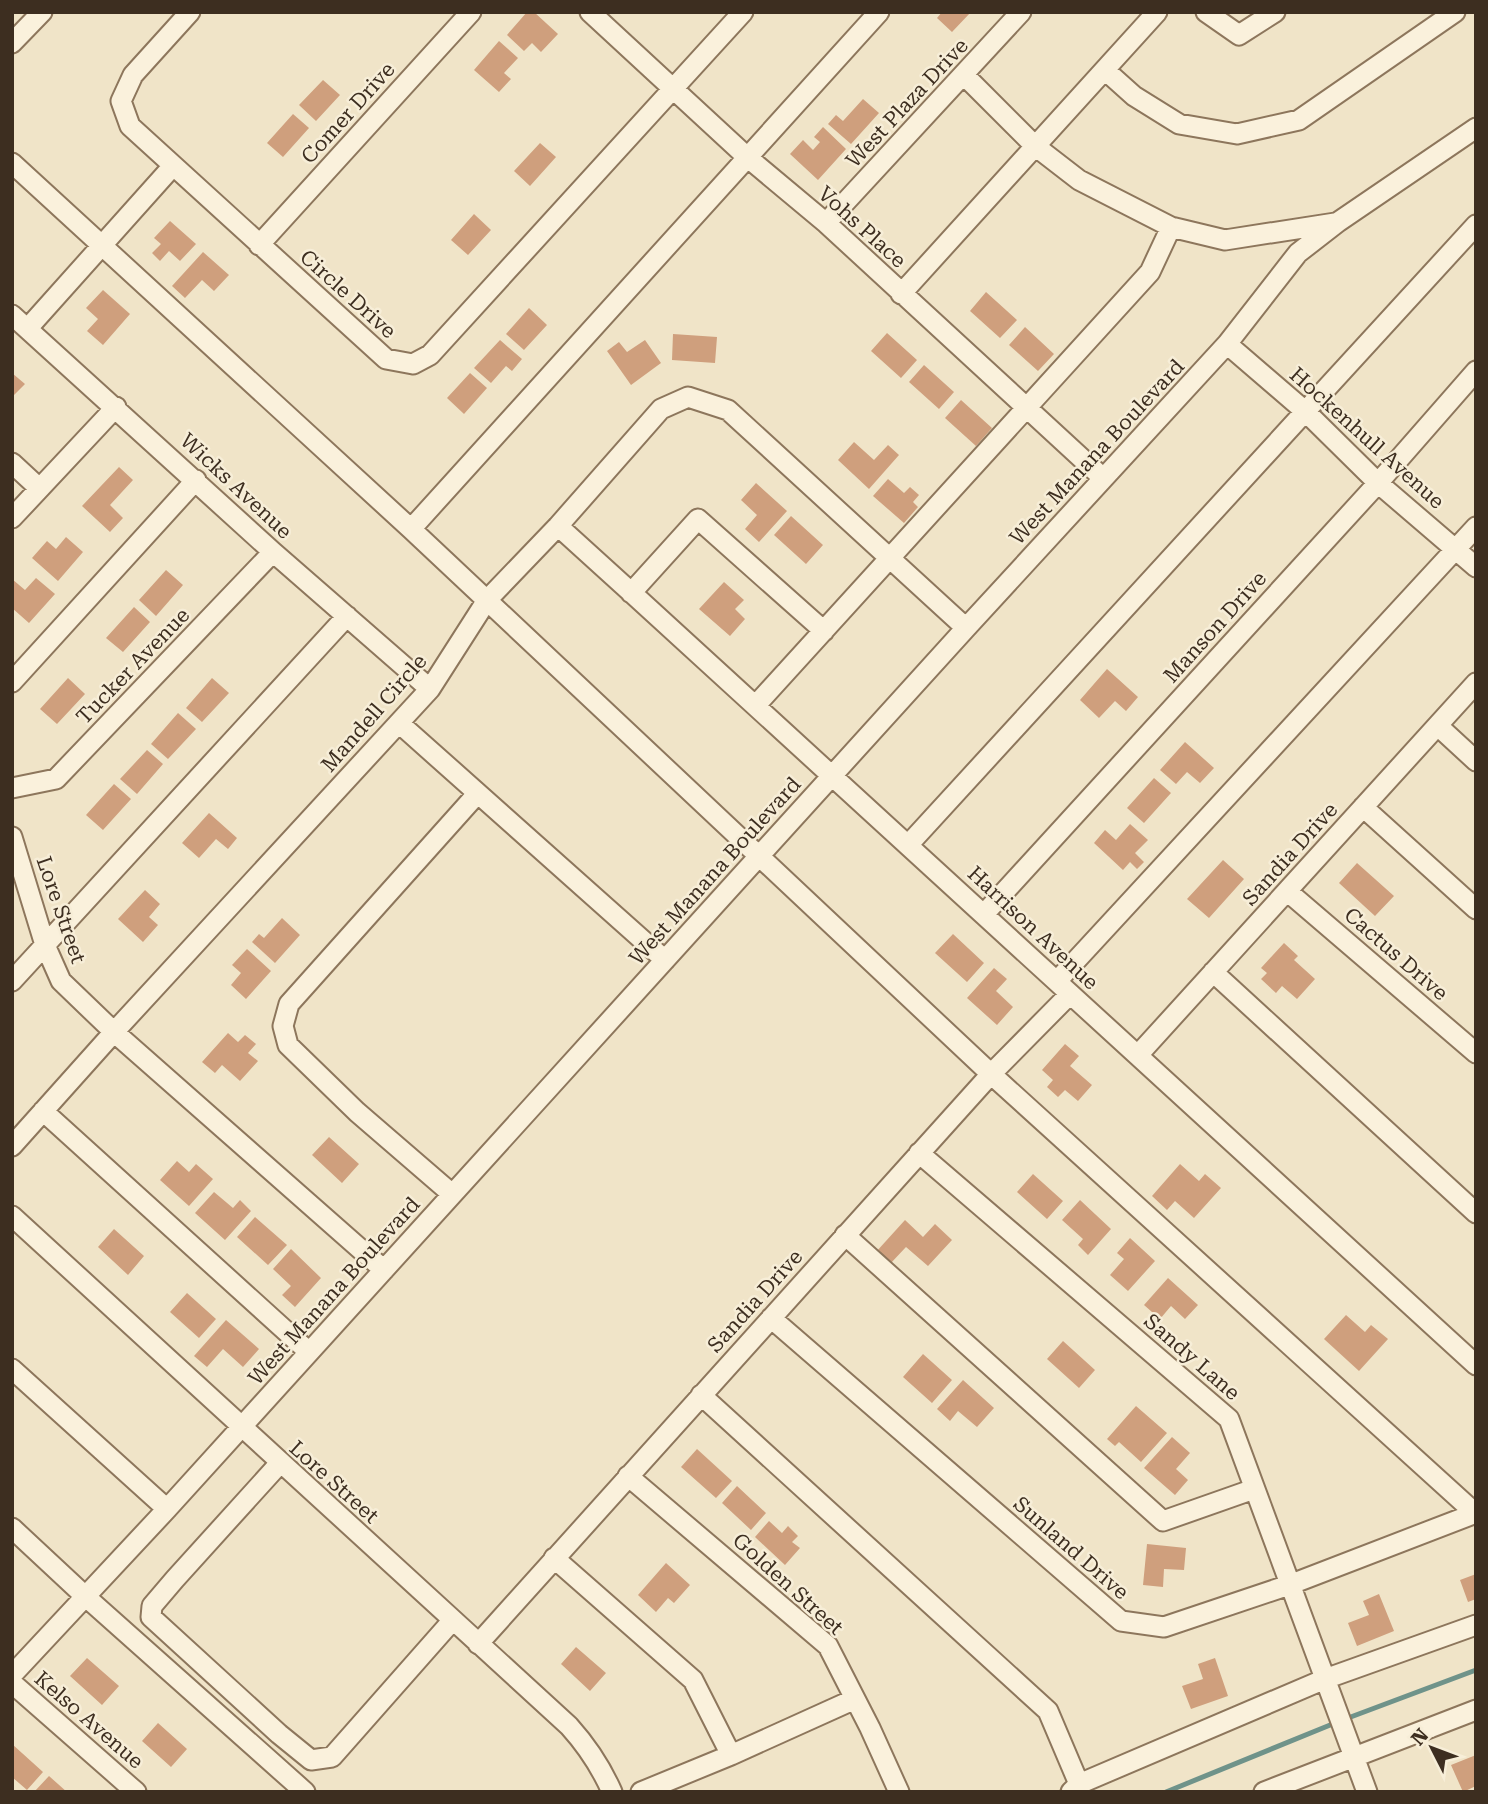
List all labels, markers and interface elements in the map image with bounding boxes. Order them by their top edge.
street label: West Plaza Drive [841,33,973,173]
street label: Comer Drive [296,58,400,168]
street label: Vohs Place [813,181,911,273]
street label: Circle Drive [295,245,401,343]
street label: West Manana Boulevard [1005,354,1189,550]
street label: Hockenhull Avenue [1285,362,1449,514]
street label: Wicks Avenue [175,428,297,544]
street label: Manson Drive [1159,567,1271,687]
street label: Tucker Avenue [72,603,194,729]
street label: Mandell Circle [316,649,432,777]
street label: West Manana Boulevard [624,772,806,970]
street label: Sandia Drive [1238,798,1342,910]
street label: Lore Street [32,853,91,967]
street label: Harrison Avenue [963,861,1103,995]
street label: Cactus Drive [1339,903,1453,1005]
street label: West Manana Boulevard [243,1192,425,1390]
street label: Sandia Drive [703,1245,807,1357]
street label: Sandy Lane [1139,1309,1245,1405]
street label: Lore Street [285,1436,384,1528]
street label: Sunland Drive [1009,1492,1133,1604]
street label: Golden Street [728,1528,848,1640]
street label: Kelso Avenue [30,1666,148,1774]
north arrow [1397,1713,1467,1783]
text: N [1406,1724,1433,1750]

